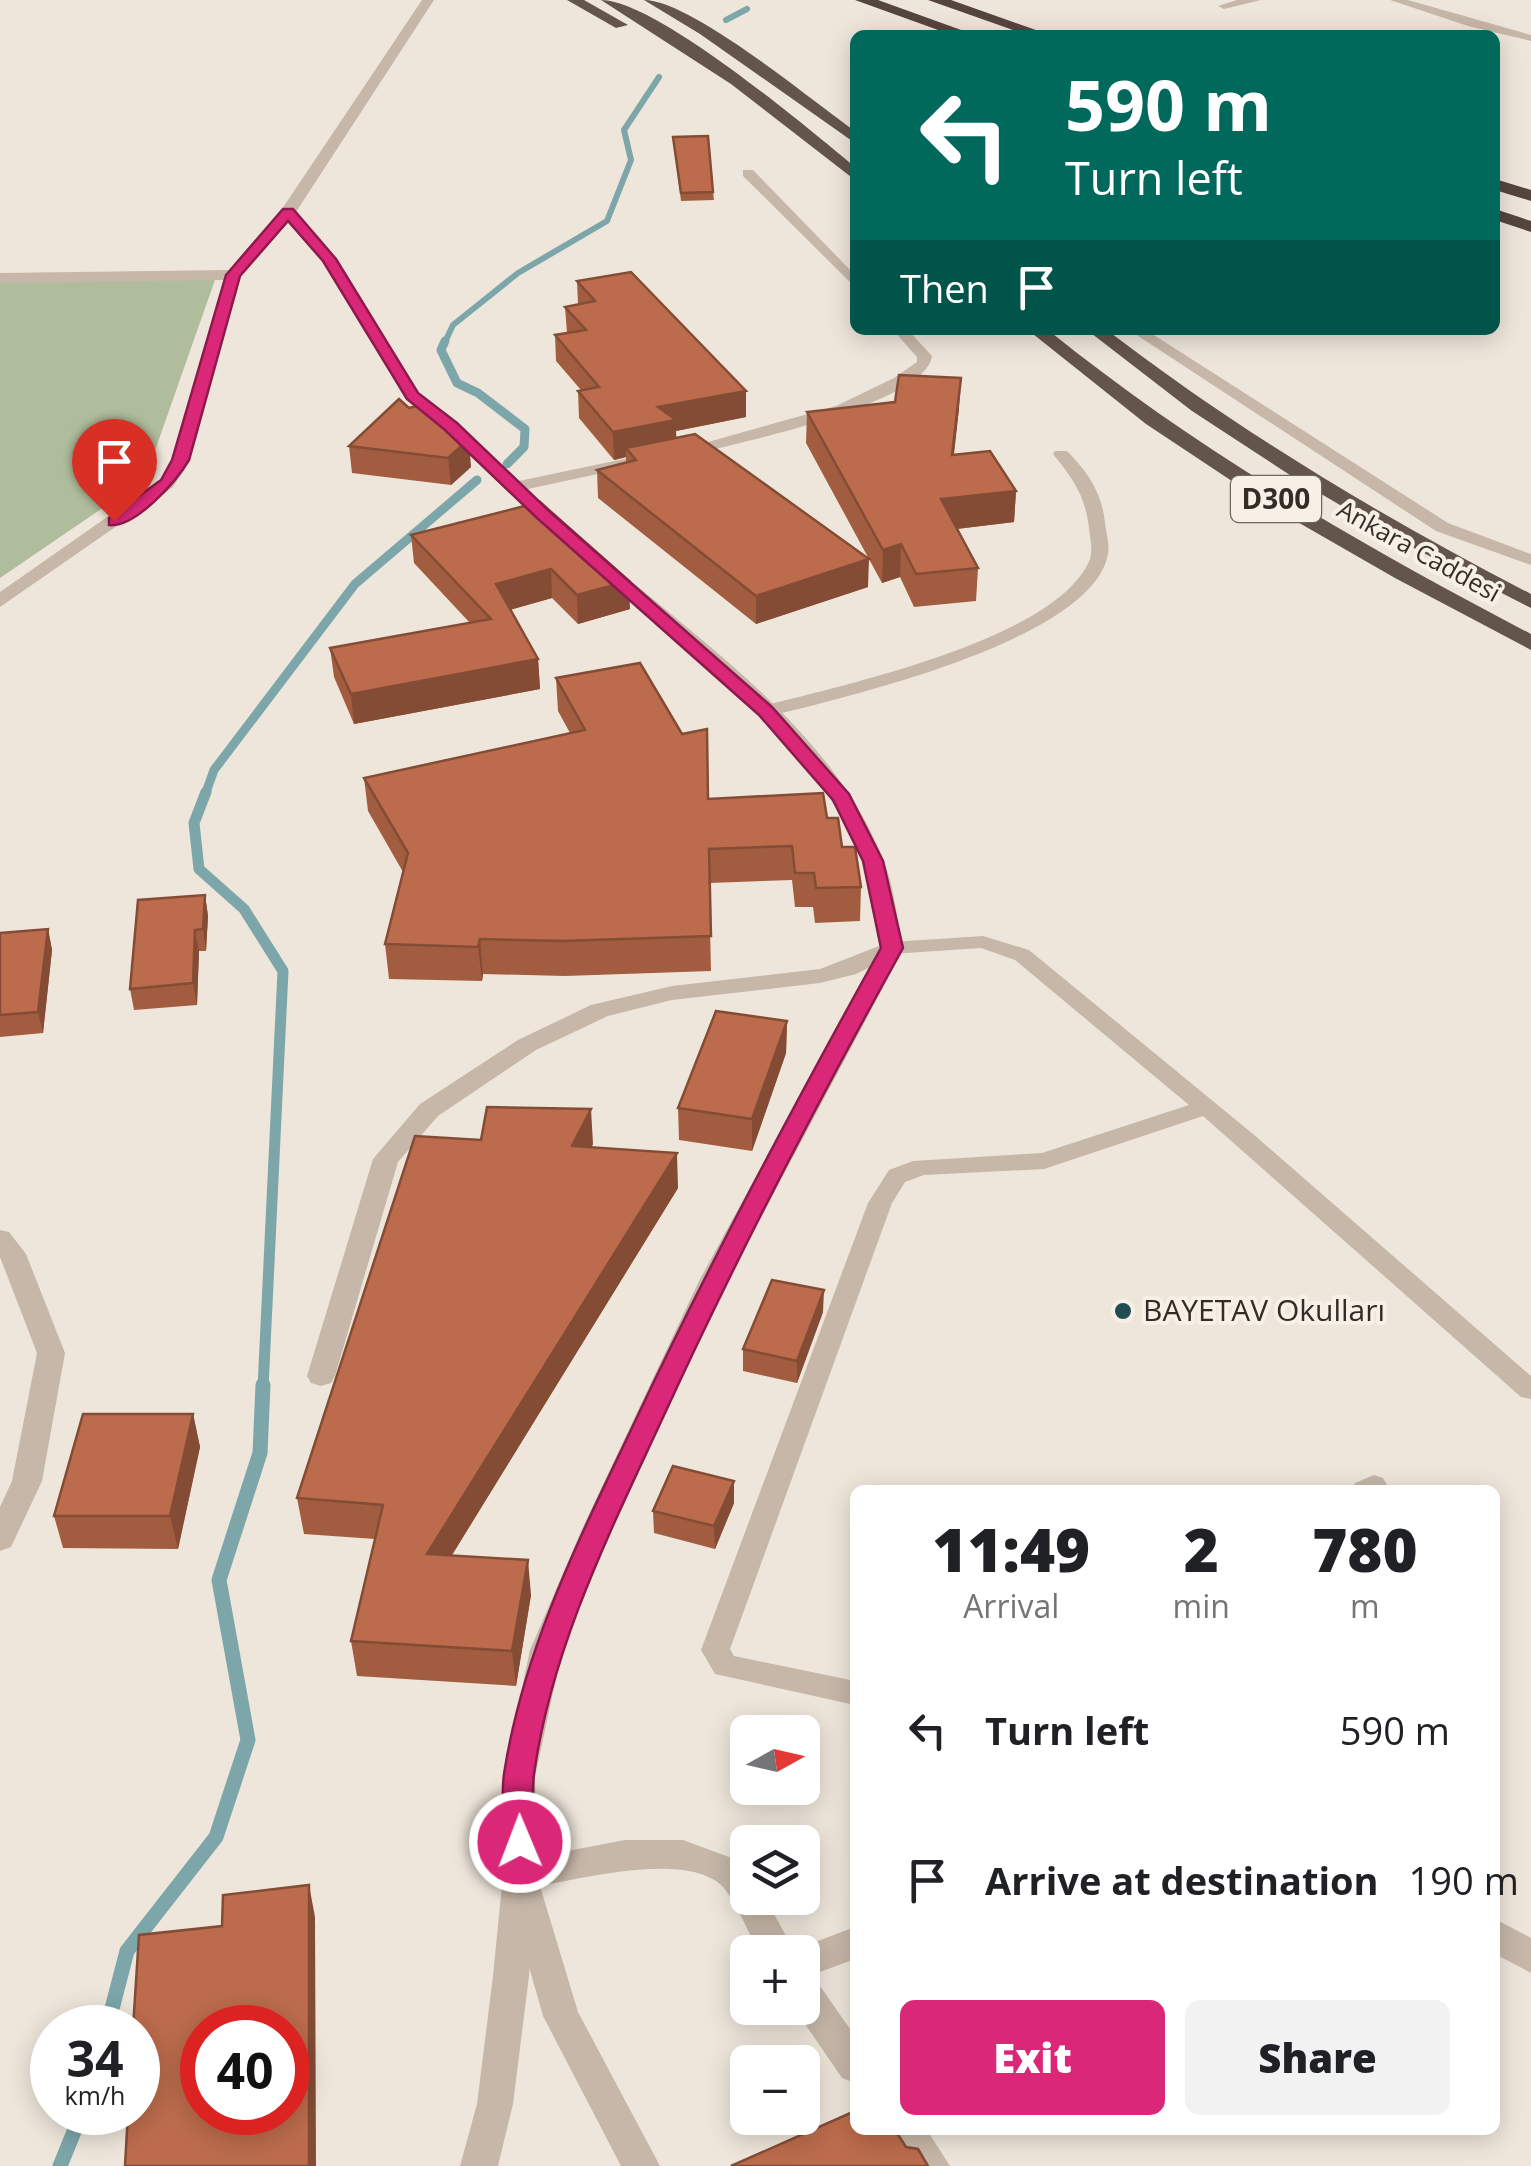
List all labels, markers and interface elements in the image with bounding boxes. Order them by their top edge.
text: 590 m [1065,56,1272,152]
icon: left [900,70,1030,200]
text: Turn left [1065,147,1243,208]
icon: arrive [1009,260,1064,315]
text: Then [900,262,989,314]
pin [72,419,157,522]
icon: arrive [87,434,142,489]
road number: D300 [1231,476,1321,522]
street label: Ankara Caddesi [1332,491,1507,609]
place label: BAYETAV Okulları [1143,1289,1385,1330]
marker: BAYETAV Okulları [1112,1300,1134,1322]
text: 11:49 [932,1508,1090,1590]
text: 2 [1184,1508,1219,1590]
text: 780 [1312,1508,1418,1590]
text: Arrival [963,1584,1059,1627]
text: min [1173,1584,1230,1627]
text: m [1350,1584,1380,1627]
icon: left [900,1703,955,1758]
text: Turn left [985,1704,1149,1756]
text: 590 m [1340,1704,1450,1756]
north arrow [730,1715,820,1805]
map controls [730,1715,820,2135]
position arrow [468,1790,572,1894]
button: layers [730,1825,820,1915]
icon: arrive [900,1853,955,1908]
text: Arrive at destination [985,1854,1379,1906]
text: 190 m [1409,1854,1519,1906]
button: + [730,1935,820,2025]
button: Exit [900,2000,1165,2115]
button: Share [1185,2000,1450,2115]
speed limit sign: 40 [180,2005,310,2135]
text: 34 [66,2024,124,2092]
button: − [730,2045,820,2135]
text: km/h [65,2078,125,2112]

